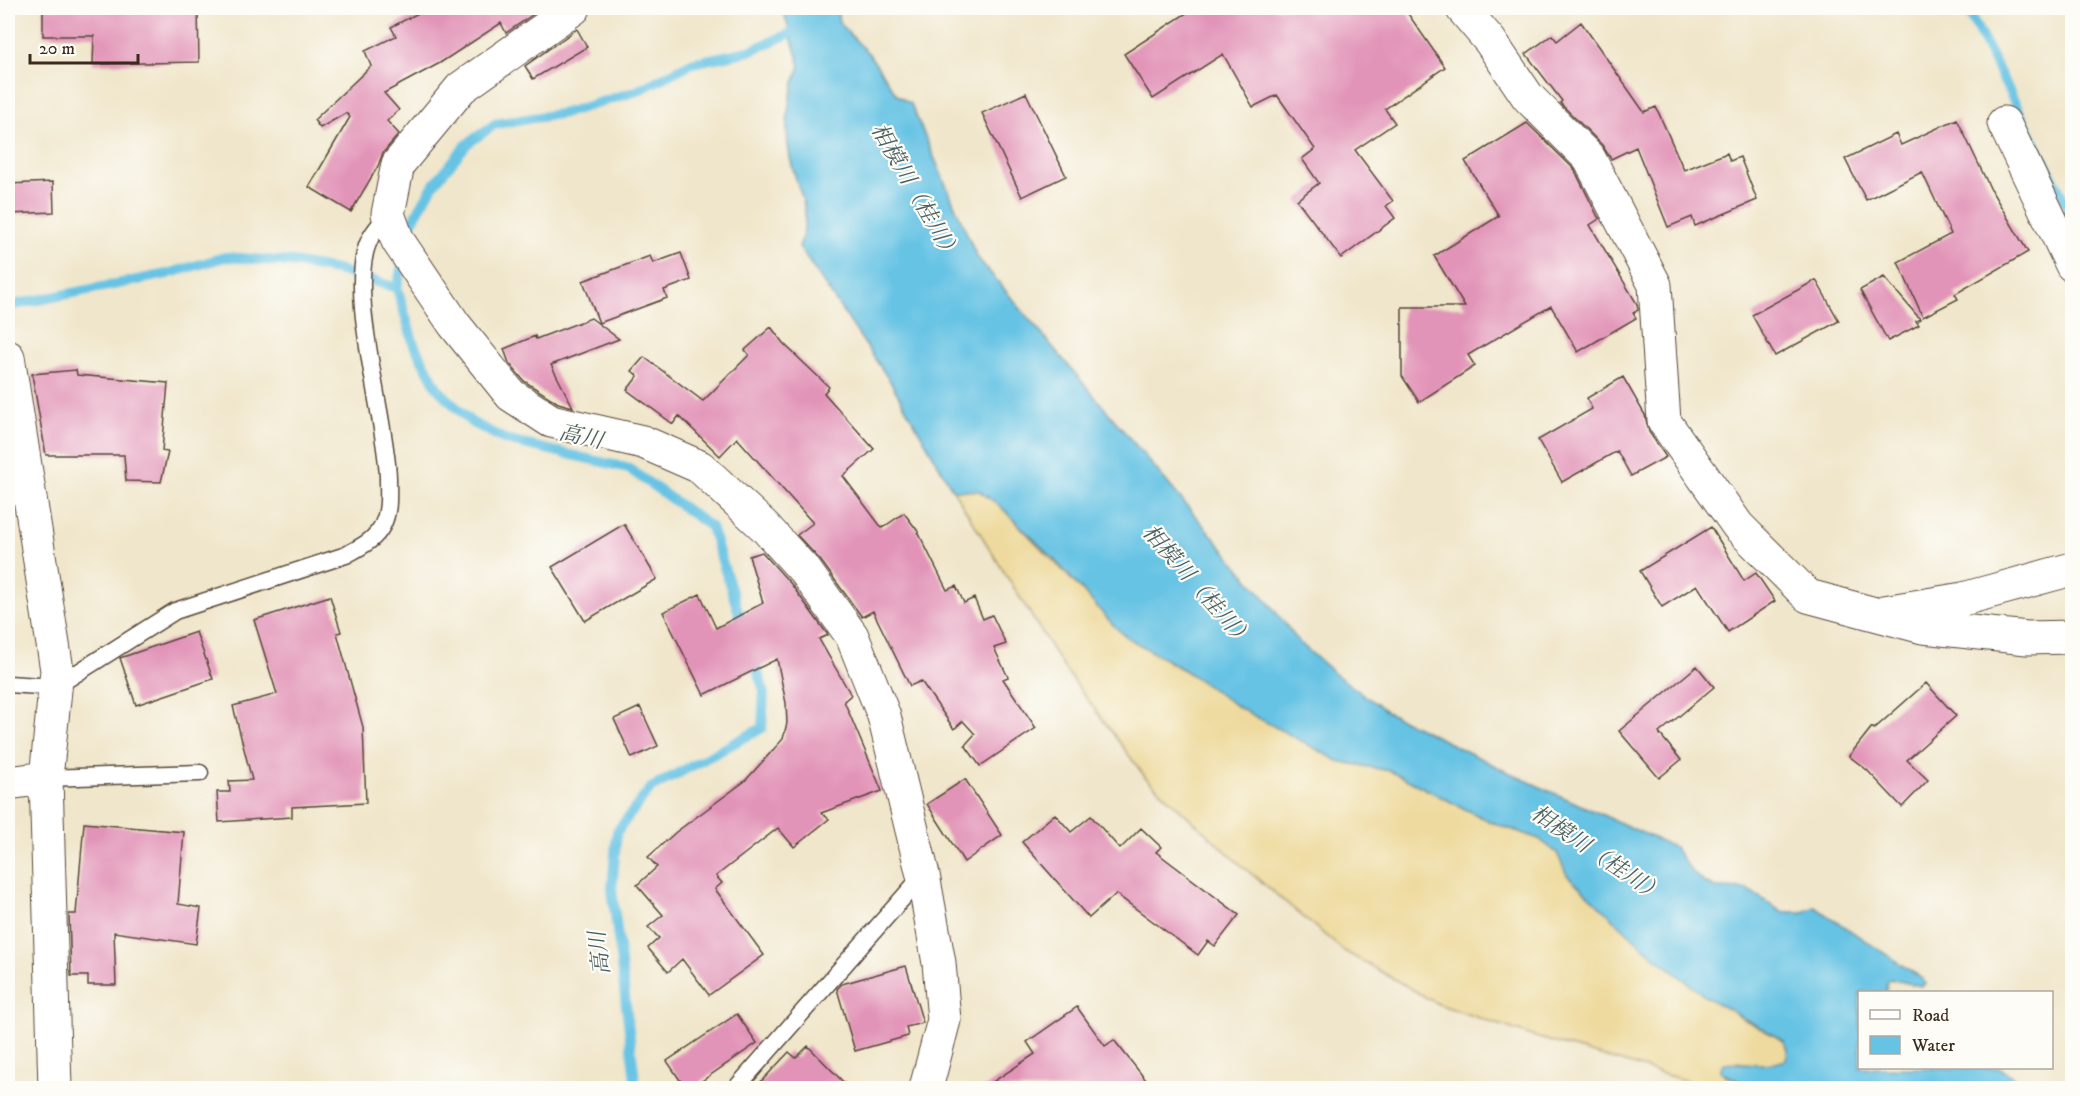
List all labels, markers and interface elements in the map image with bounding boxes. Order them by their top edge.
scale bar [30,27,138,65]
text: 20 m [39,38,75,60]
water label: 相模川（桂川） [865,119,965,265]
water label: 高川 [557,419,607,456]
water label: 相模川（桂川） [1136,519,1258,653]
water label: 相模川（桂川） [1526,800,1668,908]
water label: 高川 [584,928,616,976]
legend [1858,991,2053,1069]
text: Road [1912,1005,1949,1027]
text: Water [1911,1035,1955,1057]

